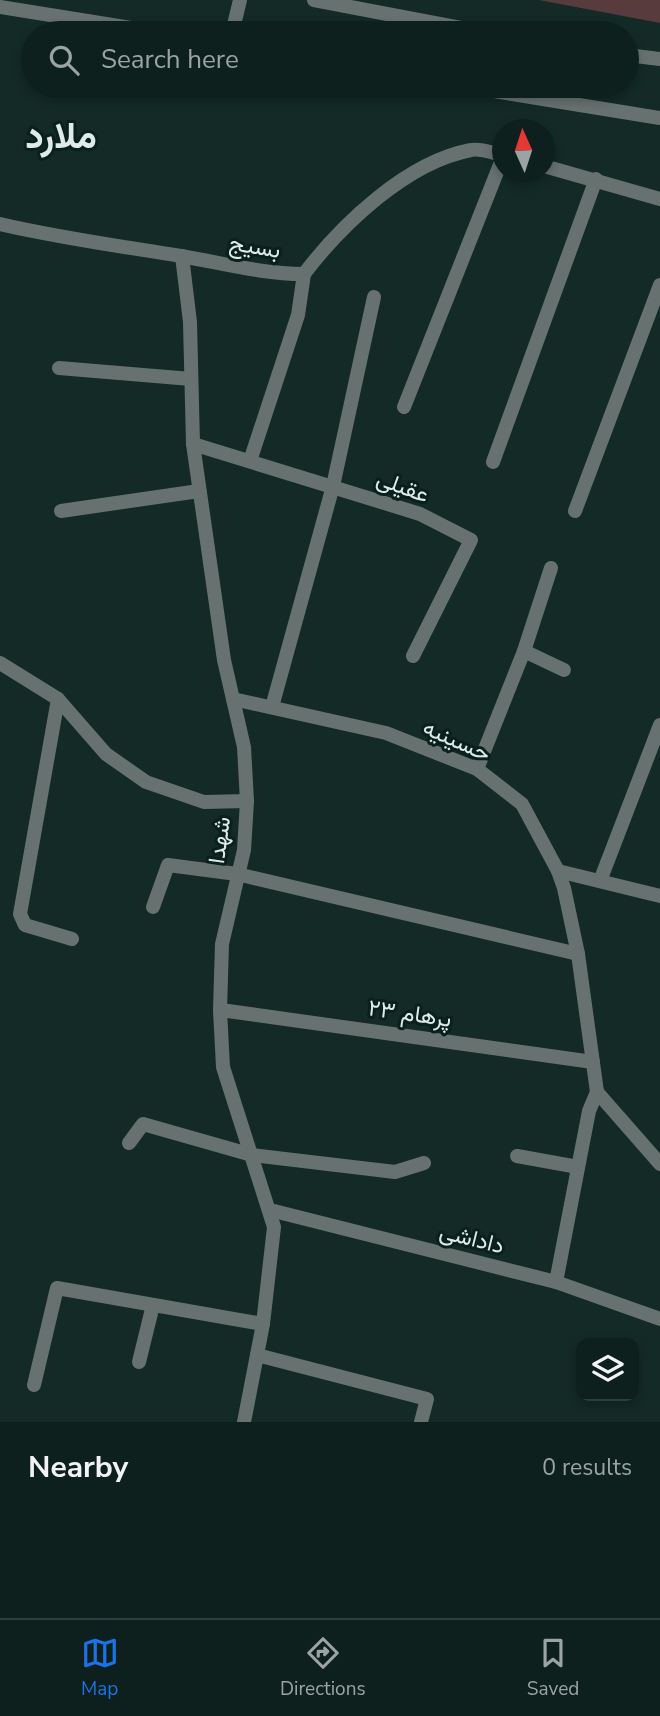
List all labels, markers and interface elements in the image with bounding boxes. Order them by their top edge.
search box [21,21,639,98]
icon: search [45,41,83,79]
text: Search here [101,42,239,77]
district label: ملارد [25,111,97,161]
north arrow [492,119,555,182]
street label: بسیج [227,227,283,266]
street label: عقیلی [372,463,434,510]
street label: حسینیه [418,712,496,769]
street label: شهدا [201,815,238,866]
street label: پرهام ۲۳ [366,992,454,1035]
street label: داداشی [436,1215,508,1261]
map controls [576,1338,639,1401]
button: layers [576,1338,639,1401]
text: Nearby [28,1447,128,1488]
text: 0 results [542,1452,632,1483]
tab: Map [81,1634,119,1702]
tab: Directions [280,1634,366,1702]
tab: Saved [527,1634,579,1702]

